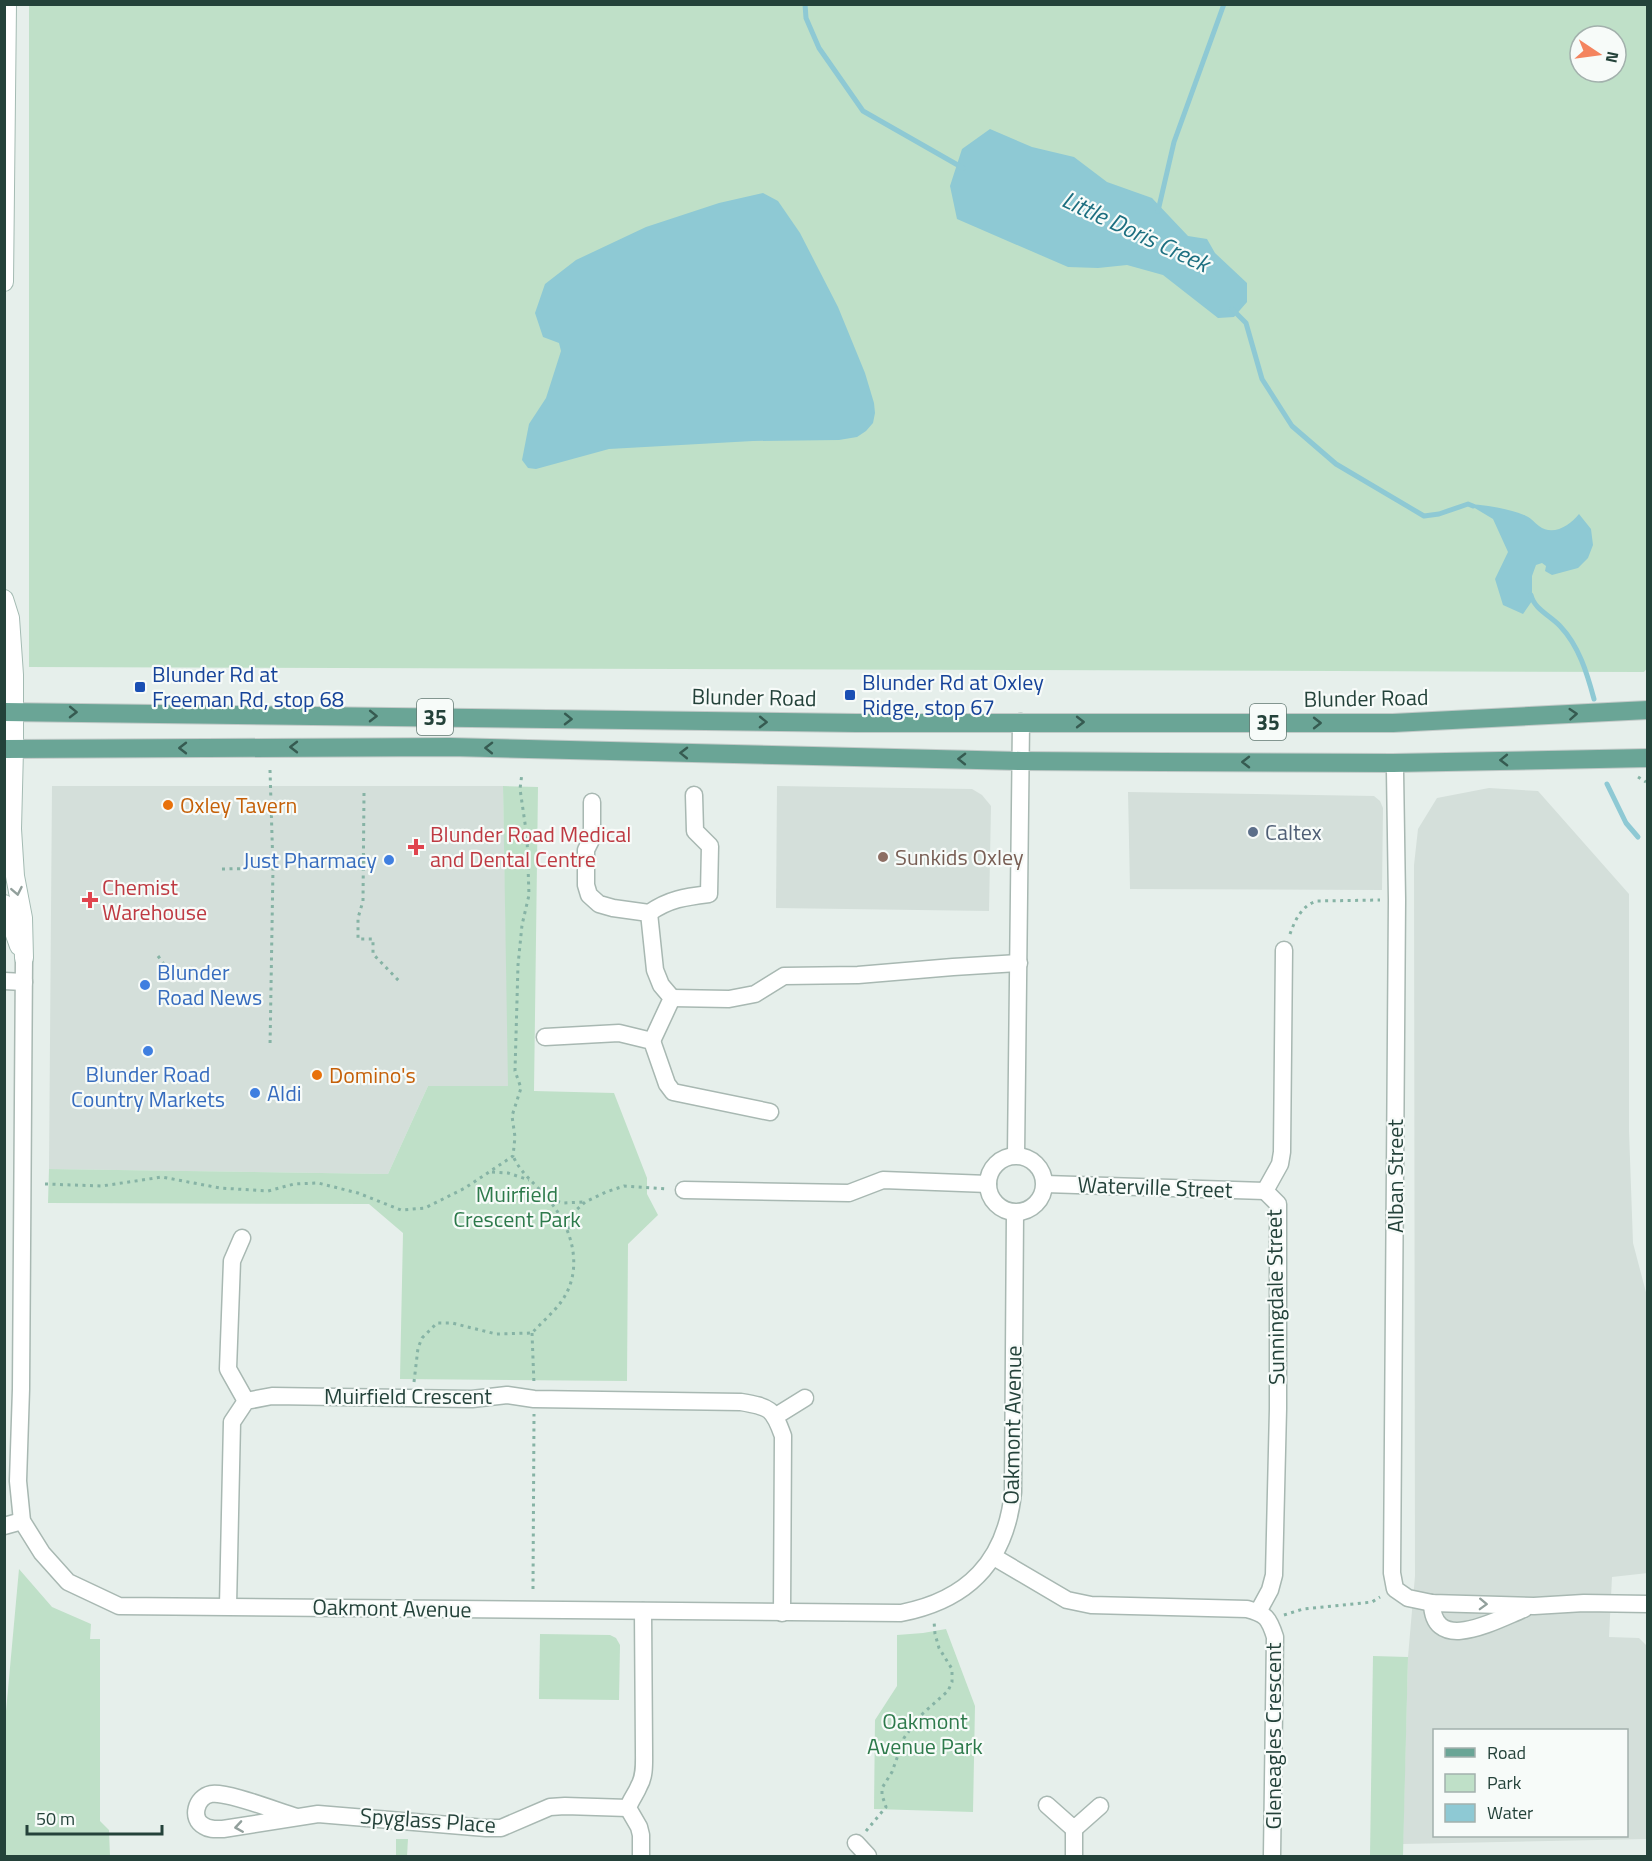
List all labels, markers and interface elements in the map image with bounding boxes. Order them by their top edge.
north arrow [1568,24,1628,84]
text: N [1600,49,1626,65]
water label: Little Doris Creek [1056,181,1219,282]
place label: Blunder Rd at Freeman Rd, stop 68 [152,657,344,716]
place label: Blunder Rd at Oxley Ridge, stop 67 [862,665,1044,724]
street label: Blunder Road [691,679,817,715]
marker: Blunder Rd at Freeman Rd, stop 68 [133,680,147,694]
street label: Blunder Road [1303,680,1429,716]
marker: Blunder Rd at Oxley Ridge, stop 67 [843,688,857,702]
road number: 35 [417,699,453,735]
road number: 35 [1250,704,1286,740]
one-way arrow [68,706,77,719]
one-way arrow [1568,708,1578,721]
one-way arrow [368,710,377,723]
one-way arrow [563,713,572,725]
one-way arrow [758,715,767,728]
one-way arrow [1075,716,1084,728]
one-way arrow [1312,717,1321,729]
one-way arrow [289,741,298,753]
one-way arrow [178,742,187,754]
one-way arrow [484,742,493,754]
one-way arrow [679,747,688,759]
one-way arrow [958,753,967,765]
one-way arrow [1499,754,1508,767]
one-way arrow [1241,756,1250,768]
place label: Oxley Tavern [180,788,297,822]
marker: Oxley Tavern [161,798,175,812]
place label: Caltex [1265,815,1322,849]
place label: Blunder Road Medical and Dental Centre [430,817,631,876]
marker: Caltex [1246,825,1260,839]
marker: Blunder Road Medical and Dental Centre [407,838,425,856]
place label: Sunkids Oxley [895,840,1024,874]
place label: Just Pharmacy [243,843,377,877]
marker: Sunkids Oxley [876,850,890,864]
marker: Just Pharmacy [382,853,396,867]
place label: Chemist Warehouse [102,870,207,929]
one-way arrow [11,886,23,895]
marker: Chemist Warehouse [83,893,97,907]
place label: Blunder Road News [157,955,262,1014]
marker: Blunder Road News [138,978,152,992]
marker: Blunder Road Country Markets [141,1044,155,1058]
place label: Blunder Road Country Markets [71,1057,225,1116]
place label: Domino's [329,1058,416,1092]
marker: Domino's [310,1068,324,1082]
place label: Aldi [267,1076,302,1110]
marker: Aldi [248,1086,262,1100]
street label: Alban Street [1378,1119,1412,1233]
street label: Waterville Street [1077,1167,1233,1207]
park label: Muirfield Crescent Park [453,1177,581,1236]
street label: Sunningdale Street [1256,1209,1294,1385]
street label: Oakmont Avenue [994,1345,1030,1505]
street label: Muirfield Crescent [324,1379,492,1413]
street label: Oakmont Avenue [312,1590,472,1626]
one-way arrow [1478,1598,1487,1611]
street label: Gleneagles Crescent [1256,1642,1290,1829]
park label: Oakmont Avenue Park [867,1704,983,1763]
legend [1433,1729,1628,1837]
text: Road [1487,1739,1526,1766]
text: Park [1487,1769,1522,1796]
scale bar [27,1798,162,1836]
street label: Spyglass Place [359,1798,497,1842]
text: Water [1487,1799,1533,1826]
text: 50 m [36,1805,75,1832]
one-way arrow [235,1820,244,1832]

